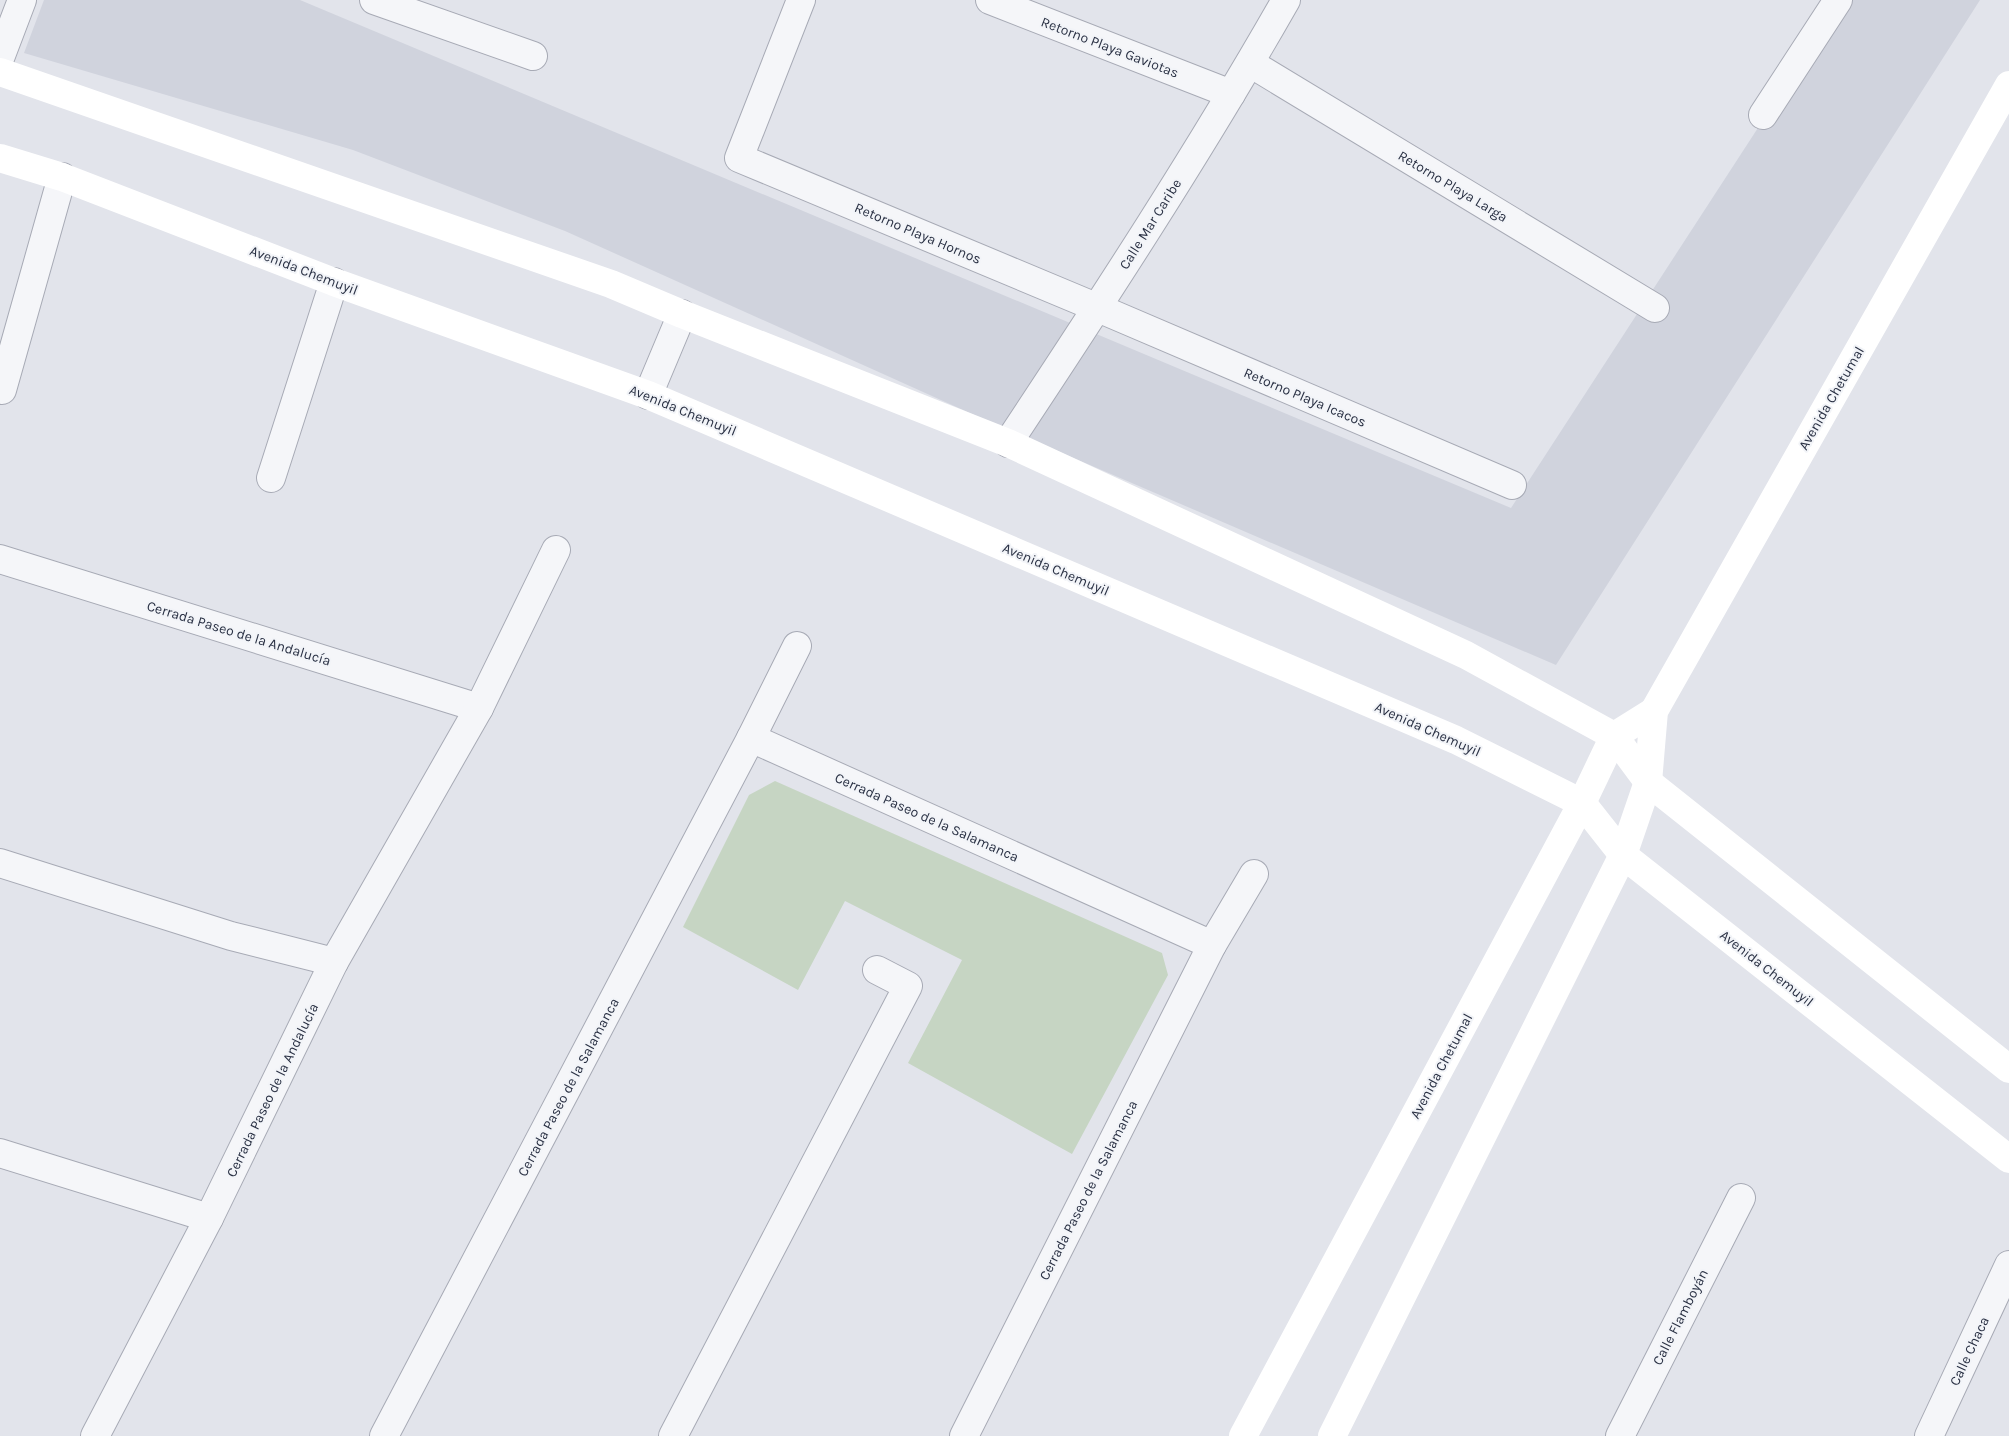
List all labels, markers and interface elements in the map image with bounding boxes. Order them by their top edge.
street label: Retorno Playa Gaviotas [1039,13,1181,82]
street label: Retorno Playa Larga [1395,147,1511,226]
street label: Calle Mar Caribe [1116,176,1185,273]
street label: Retorno Playa Hornos [852,199,984,268]
street label: Avenida Chemuyil [247,242,360,299]
street label: Avenida Chetumal [1795,344,1868,453]
street label: Retorno Playa Icacos [1241,364,1369,431]
street label: Avenida Chemuyil [627,381,739,440]
street label: Avenida Chemuyil [1000,539,1112,600]
street label: Cerrada Paseo de la Andalucía [145,597,333,670]
street label: Avenida Chemuyil [1372,698,1483,760]
street label: Cerrada Paseo de la Salamanca [832,769,1021,866]
street label: Avenida Chemuyil [1716,927,1817,1010]
street label: Cerrada Paseo de la Salamanca [514,995,623,1179]
street label: Cerrada Paseo de la Andalucía [223,1000,322,1180]
street label: Avenida Chetumal [1407,1011,1476,1122]
street label: Cerrada Paseo de la Salamanca [1036,1097,1141,1283]
street label: Calle Flamboyán [1649,1266,1712,1368]
street label: Calle Chaca [1946,1314,1993,1388]

